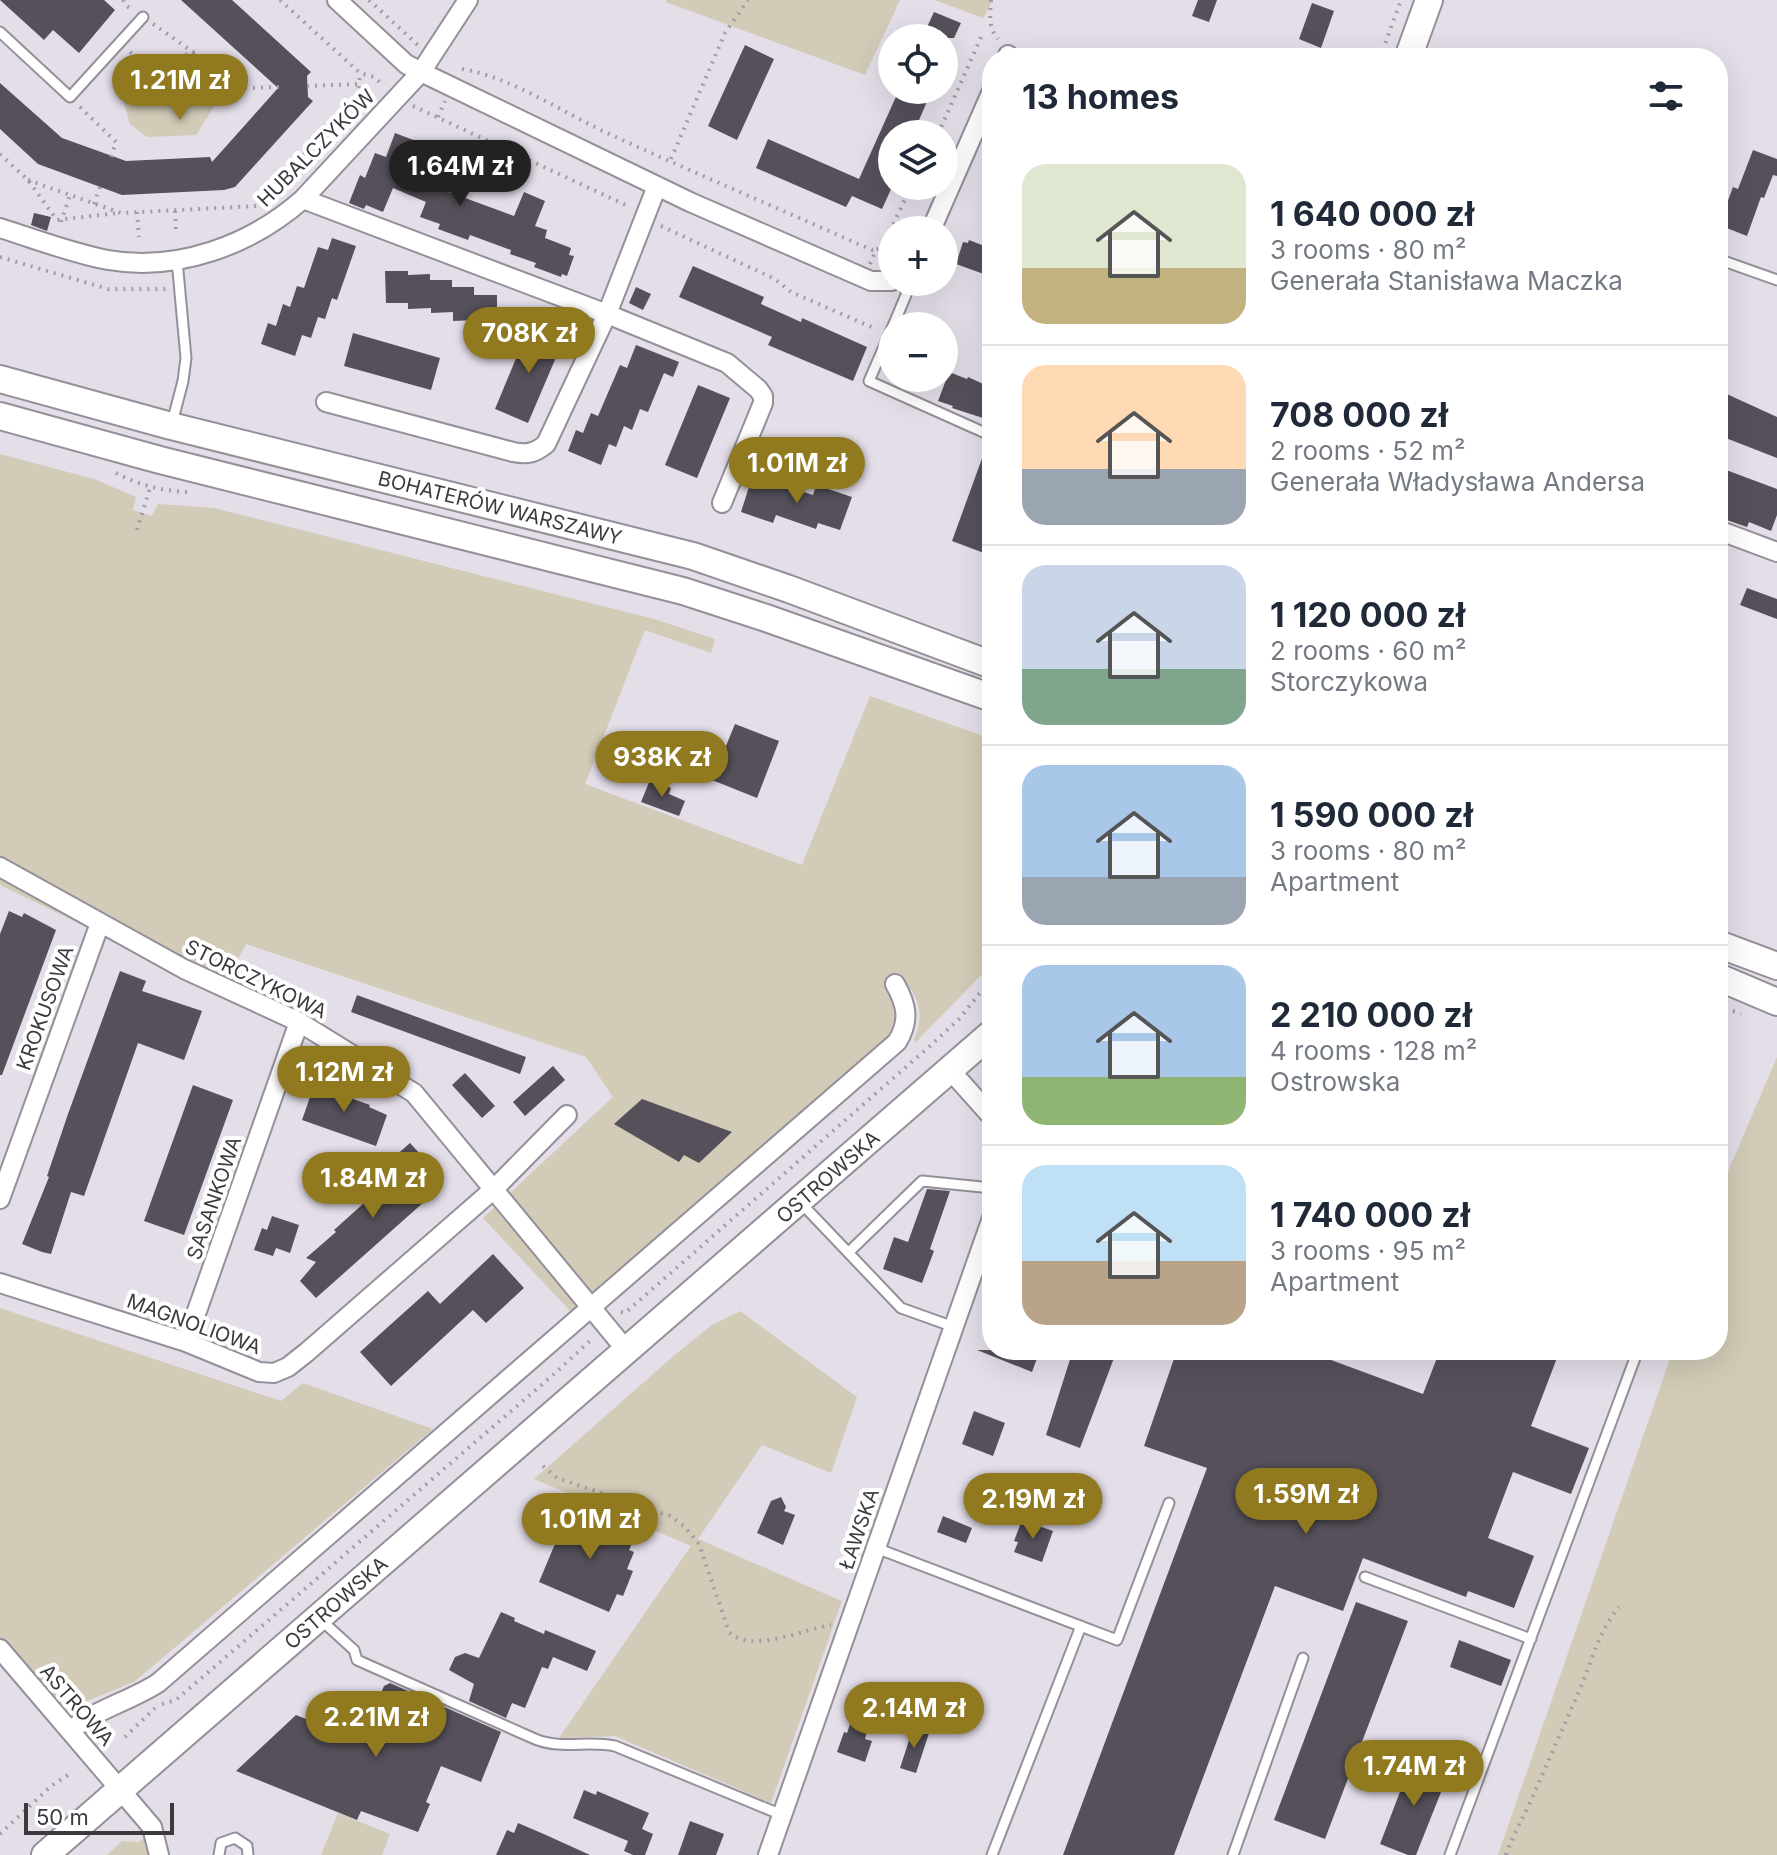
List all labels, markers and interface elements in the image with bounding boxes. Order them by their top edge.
map controls [878,24,958,392]
button: locate [878,24,958,104]
pin: 1.21M zł [97,54,263,122]
text: 1.21M zł [130,64,230,95]
icon: filters [1644,74,1688,118]
text: 13 homes [1022,76,1179,117]
street label: HUBALCZYKÓW [252,83,380,212]
button: layers [878,120,958,200]
pin: 1.64M zł [377,140,543,208]
text: 1.64M zł [407,150,513,181]
text: 1 640 000 zł [1270,193,1474,234]
icon: home [1086,196,1182,292]
button: + [878,216,958,296]
text: 3 rooms · 80 m² [1270,234,1467,265]
text: Generała Stanisława Maczka [1270,265,1623,296]
pin: 708K zł [455,307,603,375]
button: − [878,312,958,392]
text: 708K zł [481,317,577,348]
text: 708 000 zł [1270,394,1448,435]
icon: home [1086,397,1182,493]
text: 2 rooms · 52 m² [1270,435,1466,466]
pin: 1.01M zł [714,437,880,505]
text: 1.01M zł [747,447,847,478]
street label: BOHATERÓW WARSZAWY [376,465,625,550]
text: Generała Władysława Andersa [1270,466,1645,497]
text: 1 120 000 zł [1270,594,1465,635]
icon: home [1086,597,1182,693]
text: 2 rooms · 60 m² [1270,635,1466,666]
text: Storczykowa [1270,666,1428,697]
pin: 938K zł [588,731,736,799]
text: 938K zł [613,741,711,772]
text: 1 590 000 zł [1270,794,1473,835]
icon: home [1086,797,1182,893]
text: 3 rooms · 80 m² [1270,835,1467,866]
text: Apartment [1270,866,1399,897]
street label: STORCZYKOWA [181,934,331,1024]
street label: KROKUSOWA [11,942,79,1073]
text: 2 210 000 zł [1270,994,1472,1035]
icon: home [1086,997,1182,1093]
text: 4 rooms · 128 m² [1270,1035,1477,1066]
pin: 1.12M zł [261,1046,427,1114]
text: 1.12M zł [295,1056,393,1087]
text: Ostrowska [1270,1066,1400,1097]
street label: OSTROWSKA [771,1126,885,1228]
street label: SASANKOWA [182,1133,246,1263]
pin: 1.84M zł [290,1152,456,1220]
text: 1.84M zł [320,1162,426,1193]
text: 1 740 000 zł [1270,1194,1470,1235]
icon: home [1086,1197,1182,1293]
text: 3 rooms · 95 m² [1270,1235,1466,1266]
text: Apartment [1270,1266,1399,1297]
street label: MAGNOLIOWA [124,1289,264,1359]
pin: 1.59M zł [1223,1468,1389,1536]
pin: 2.19M zł [950,1473,1116,1541]
text: 1.59M zł [1253,1478,1359,1509]
text: 2.19M zł [981,1483,1085,1514]
street label: ŁAWSKA [834,1485,884,1573]
pin: 1.01M zł [507,1493,673,1561]
text: 1.01M zł [540,1503,640,1534]
street label: OSTROWSKA [279,1552,393,1654]
street label: ASTROWA [35,1659,119,1751]
pin: 2.14M zł [831,1682,997,1750]
pin: 2.21M zł [293,1691,459,1759]
text: 2.14M zł [862,1692,966,1723]
text: 2.21M zł [324,1701,428,1732]
pin: 1.74M zł [1331,1740,1497,1808]
text: 1.74M zł [1363,1750,1465,1781]
scale bar [24,1799,174,1835]
text: 50 m [36,1804,89,1830]

